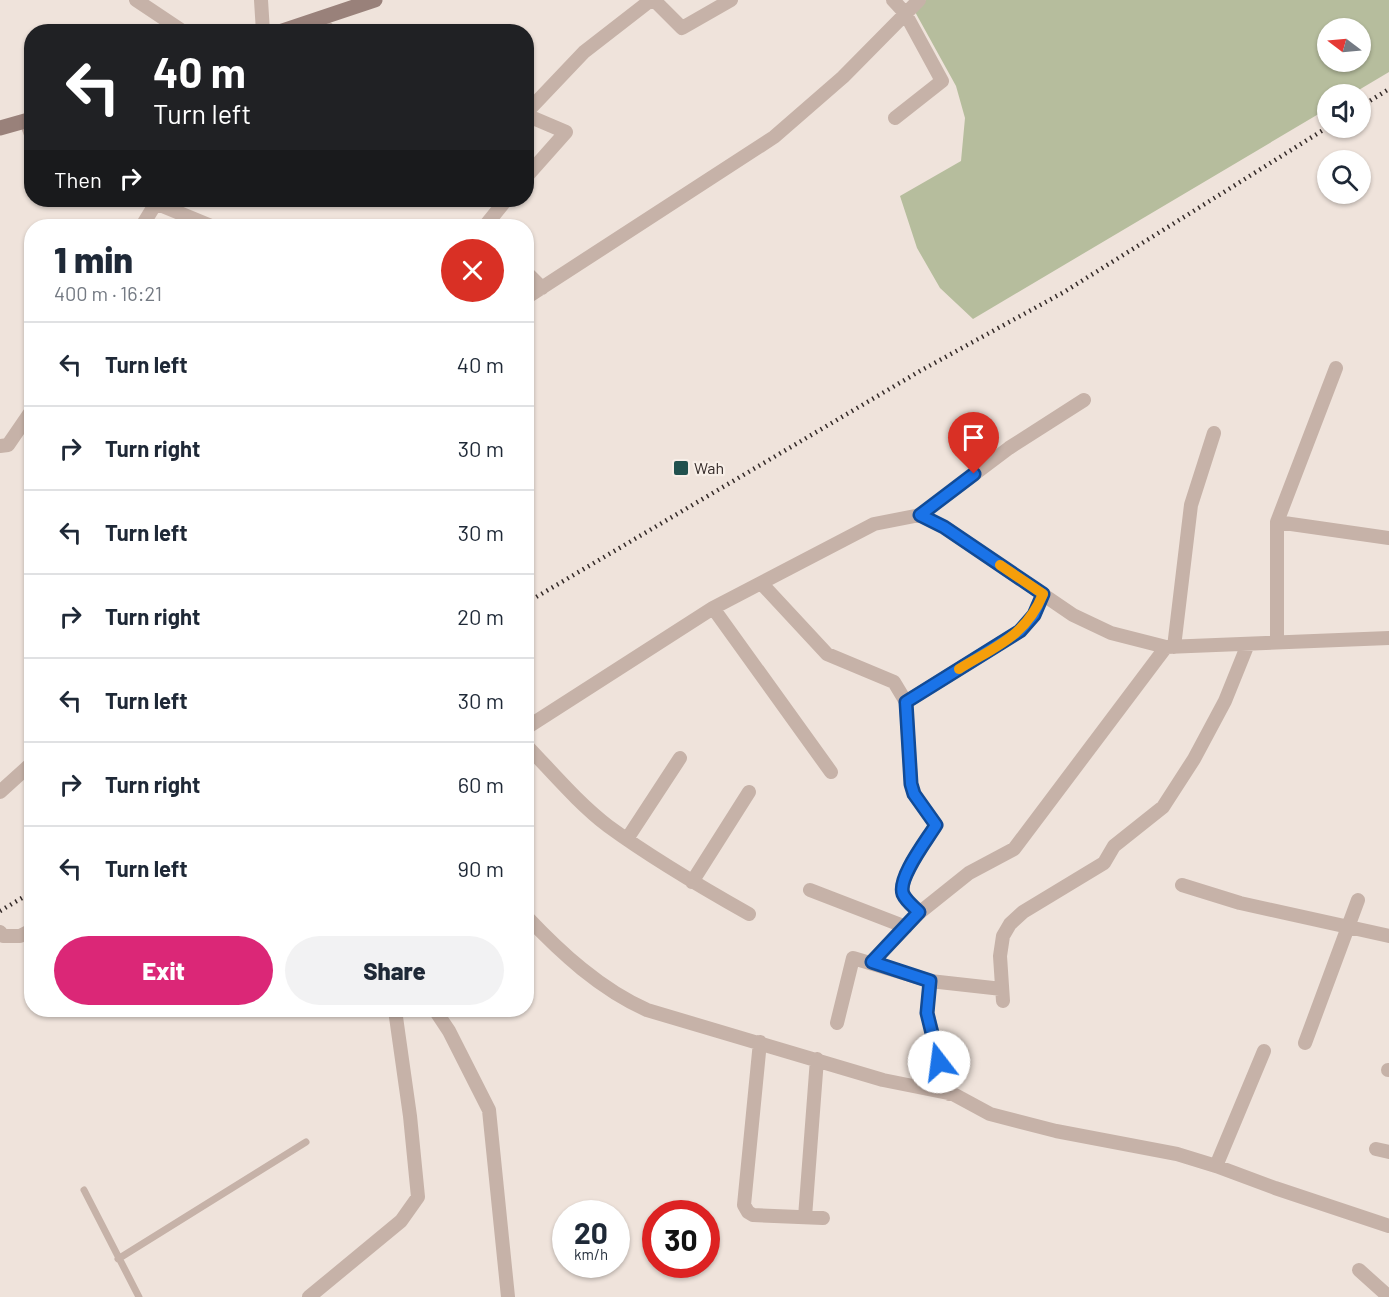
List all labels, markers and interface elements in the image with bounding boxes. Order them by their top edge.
north arrow [1317,18,1371,72]
map controls [1317,18,1371,204]
text: 40 m [153,46,246,96]
icon: left [54,48,132,126]
button: sound [1317,84,1371,138]
text: Turn left [153,97,251,129]
button: search [1317,150,1371,204]
icon: right [114,162,147,195]
text: Then [54,166,102,192]
text: 1 min [54,237,133,280]
button: close [441,239,504,302]
text: 400 m · 16:21 [54,281,162,305]
icon: left [54,348,87,381]
text: Turn left [105,351,188,377]
text: 40 m [457,351,504,377]
pin [948,412,999,474]
icon: arrive [957,421,990,454]
icon: right [54,432,87,465]
text: Turn right [105,435,200,461]
text: 30 m [458,435,504,461]
place label: Wah [694,458,724,477]
marker: Wah [672,459,690,477]
icon: left [54,516,87,549]
text: Turn left [105,519,188,545]
text: 30 m [458,519,504,545]
icon: right [54,600,87,633]
text: Turn right [105,603,200,629]
text: 20 m [457,603,504,629]
icon: left [54,684,87,717]
text: Turn left [105,687,188,713]
text: 30 m [458,687,504,713]
icon: right [54,768,87,801]
text: Turn right [105,771,200,797]
text: 60 m [458,771,504,797]
icon: left [54,852,87,885]
text: Turn left [105,855,188,881]
text: 90 m [458,855,504,881]
button: Exit [54,936,273,1005]
button: Share [285,936,504,1005]
position arrow [907,1030,971,1094]
speed limit sign: 30 [642,1200,720,1278]
text: 20 [574,1214,608,1250]
text: km/h [574,1245,608,1263]

